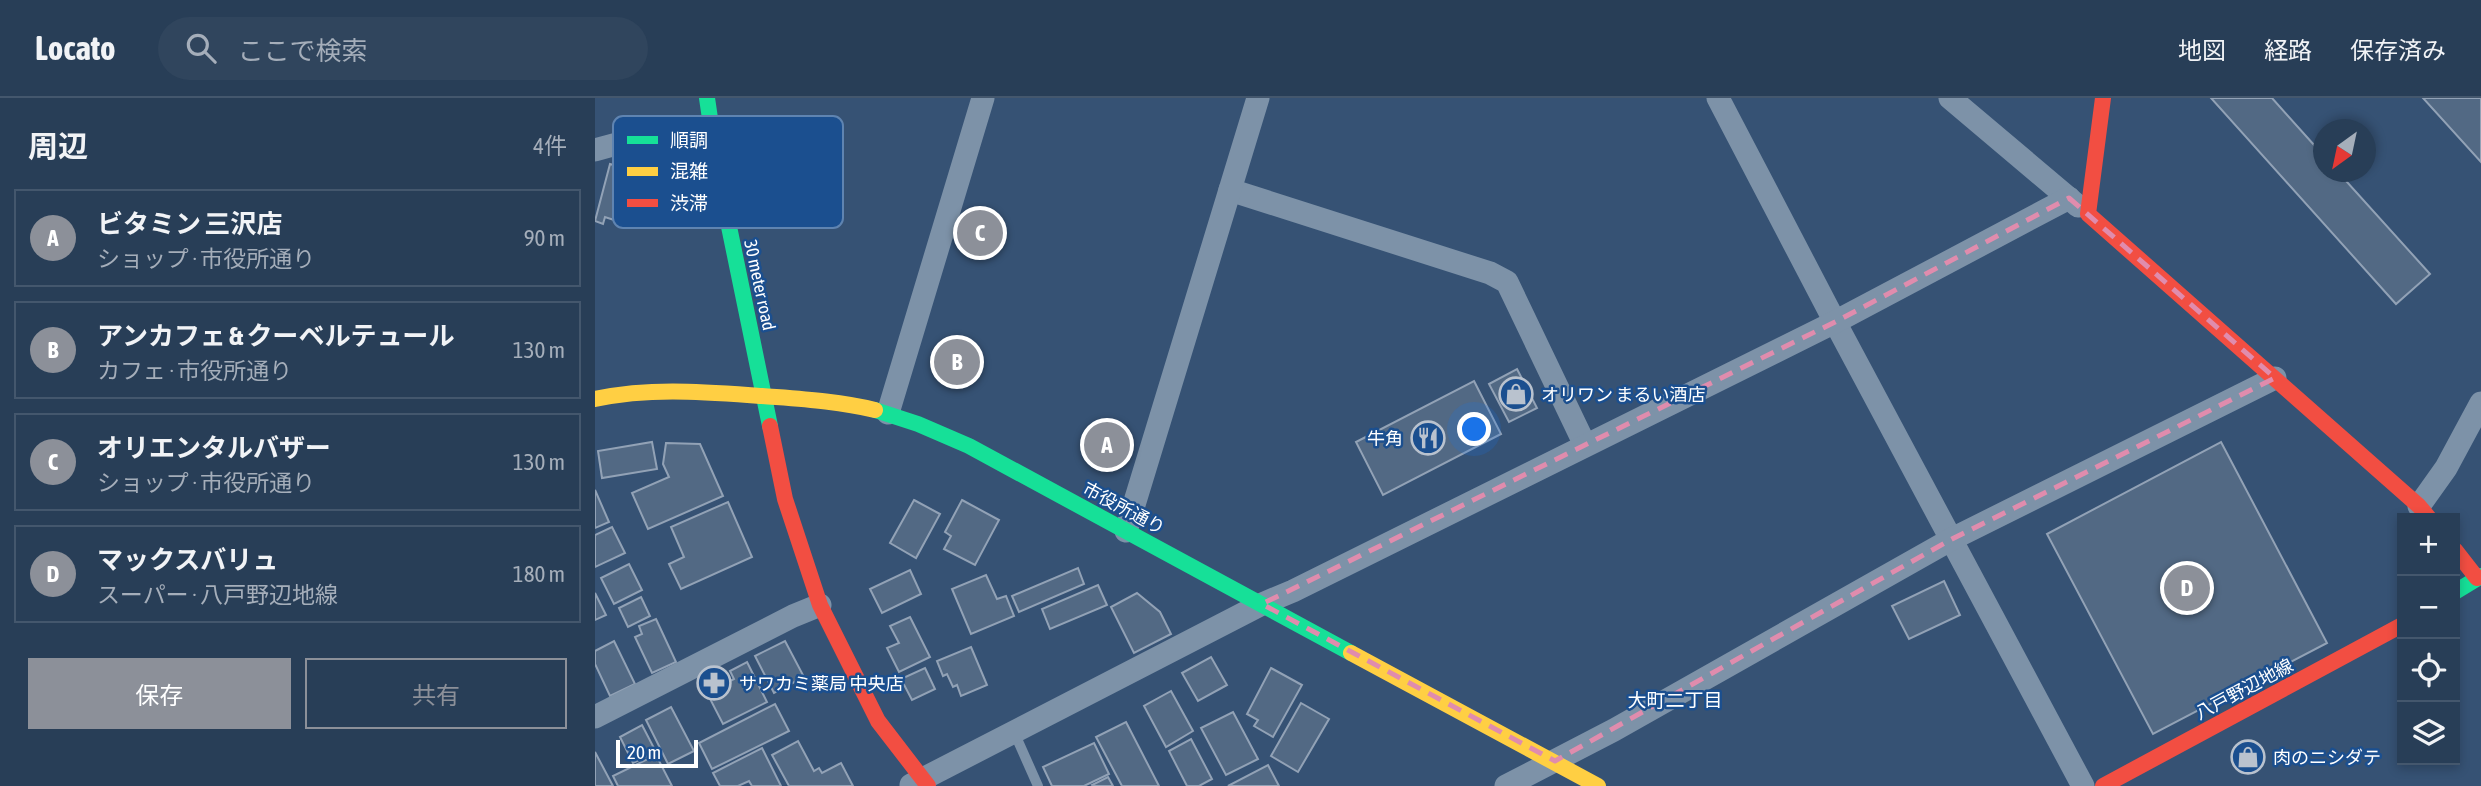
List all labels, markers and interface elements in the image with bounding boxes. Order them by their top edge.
search box [158,17,648,80]
text: Locato [35,29,116,67]
icon: search [182,29,220,67]
text: ここで検索 [238,36,368,66]
text: 地図 [2178,37,2226,64]
text: 経路 [2264,37,2312,64]
text: 保存済み [2350,37,2446,64]
legend [613,116,843,228]
north arrow [2313,119,2376,182]
text: 周辺 [28,129,88,163]
text: 順調 [670,129,708,151]
text: 4件 [533,133,567,159]
text: 混雑 [670,160,708,182]
text: 渋滞 [670,192,708,214]
pin: C [957,207,1003,259]
text: ビタミン 三沢店 [97,209,283,239]
text: A [47,225,59,251]
text: 90 m [524,225,565,251]
street label: 30 meter road [740,238,780,332]
text: ショップ · 市役所通り [97,246,315,272]
text: アンカフェ & クーベルテュール [97,321,455,351]
pin: B [934,336,980,388]
text: B [48,337,58,363]
text: 130 m [513,337,565,363]
text: カフェ · 市役所通り [97,358,292,384]
shop icon: オリワン まるい酒店 [1497,375,1535,413]
place label: オリワン まるい酒店 [1541,384,1705,405]
your location [1457,412,1491,446]
pin: A [1084,419,1130,471]
restaurant icon: 牛角 [1409,419,1447,457]
place label: 牛角 [1367,428,1403,449]
text: オリエンタルバザー [97,433,331,463]
text: C [48,449,58,475]
text: 130 m [513,449,565,475]
text: ショップ · 市役所通り [97,470,315,496]
street label: 市役所通り [1079,478,1169,538]
map controls [2397,513,2460,765]
button: + [2397,513,2460,576]
text: マックスバリュ [97,545,278,575]
text: D [47,561,59,587]
text: 180 m [513,561,565,587]
pin: D [2164,562,2210,614]
button: − [2397,576,2460,639]
text: スーパー · 八戸野辺地線 [97,582,338,608]
button: locate [2397,639,2460,702]
street label: 八戸野辺地線 [2191,654,2297,724]
button: 保存 [28,658,291,729]
button: 共有 [305,658,567,729]
pharmacy icon: サワカミ薬局 中央店 [695,664,733,702]
place label: サワカミ薬局 中央店 [739,673,903,694]
district label: 大町二丁目 [1627,689,1723,711]
button: layers [2397,702,2460,765]
scale bar [616,737,698,769]
shop icon: 肉のニシダテ [2229,738,2267,776]
text: 20 m [627,741,661,763]
place label: 肉のニシダテ [2273,747,2381,768]

